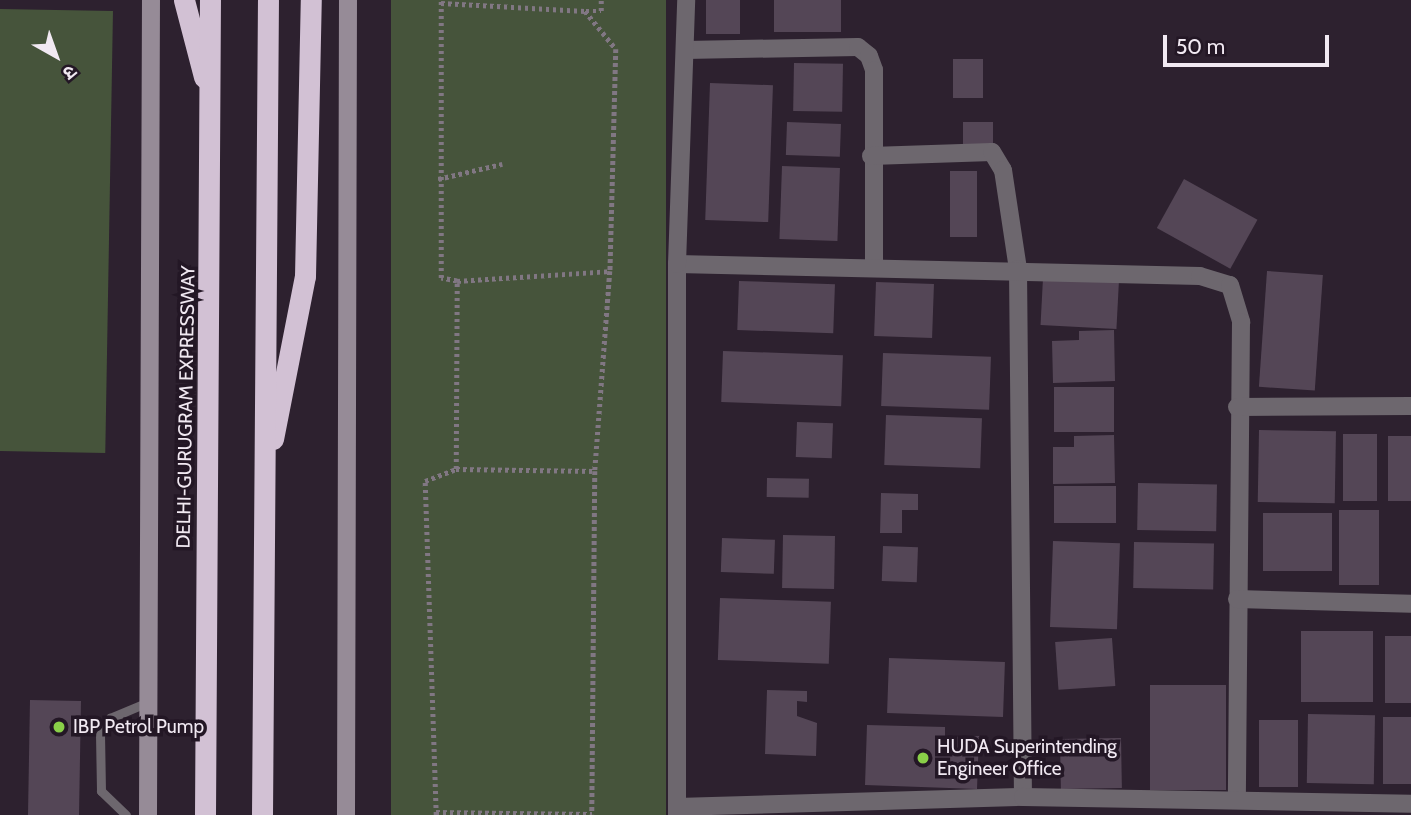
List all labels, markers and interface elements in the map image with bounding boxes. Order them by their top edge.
north arrow [21,21,91,91]
scale bar [1166,21,1332,65]
text: 50 m [1176,34,1225,59]
text: उ [58,60,81,85]
street label: DELHI-GURUGRAM EXPRESSWAY [172,265,200,549]
place label: IBP Petrol Pump [73,716,204,738]
marker: IBP Petrol Pump [51,719,67,735]
place label: HUDA Superintending Engineer Office [937,736,1117,780]
marker: HUDA Superintending Engineer Office [915,750,931,766]

